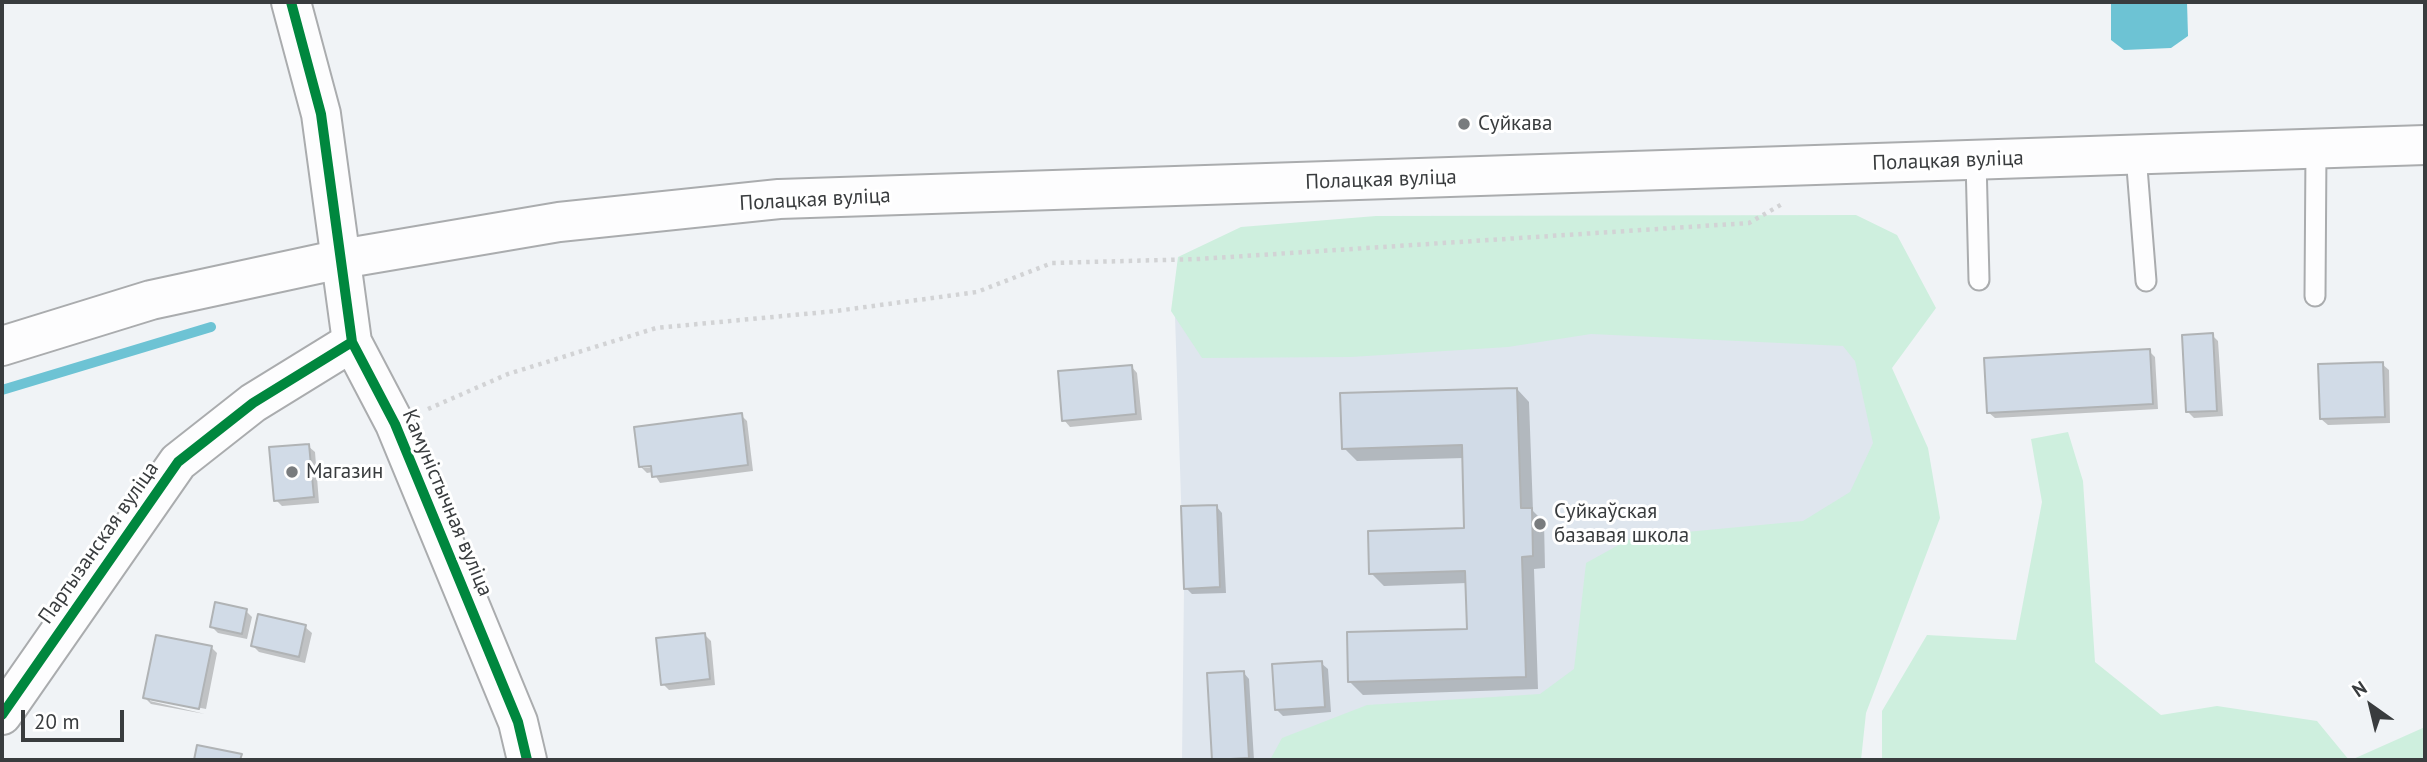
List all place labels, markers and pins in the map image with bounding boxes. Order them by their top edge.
place label: Суйкава [1478,111,1552,137]
marker: Суйкава [1456,116,1472,132]
place label: Магазин [306,459,383,485]
marker: Магазин [284,464,300,480]
place label: Суйкаўская базавая школа [1554,499,1689,549]
marker: Суйкаўская базавая школа [1532,516,1548,532]

